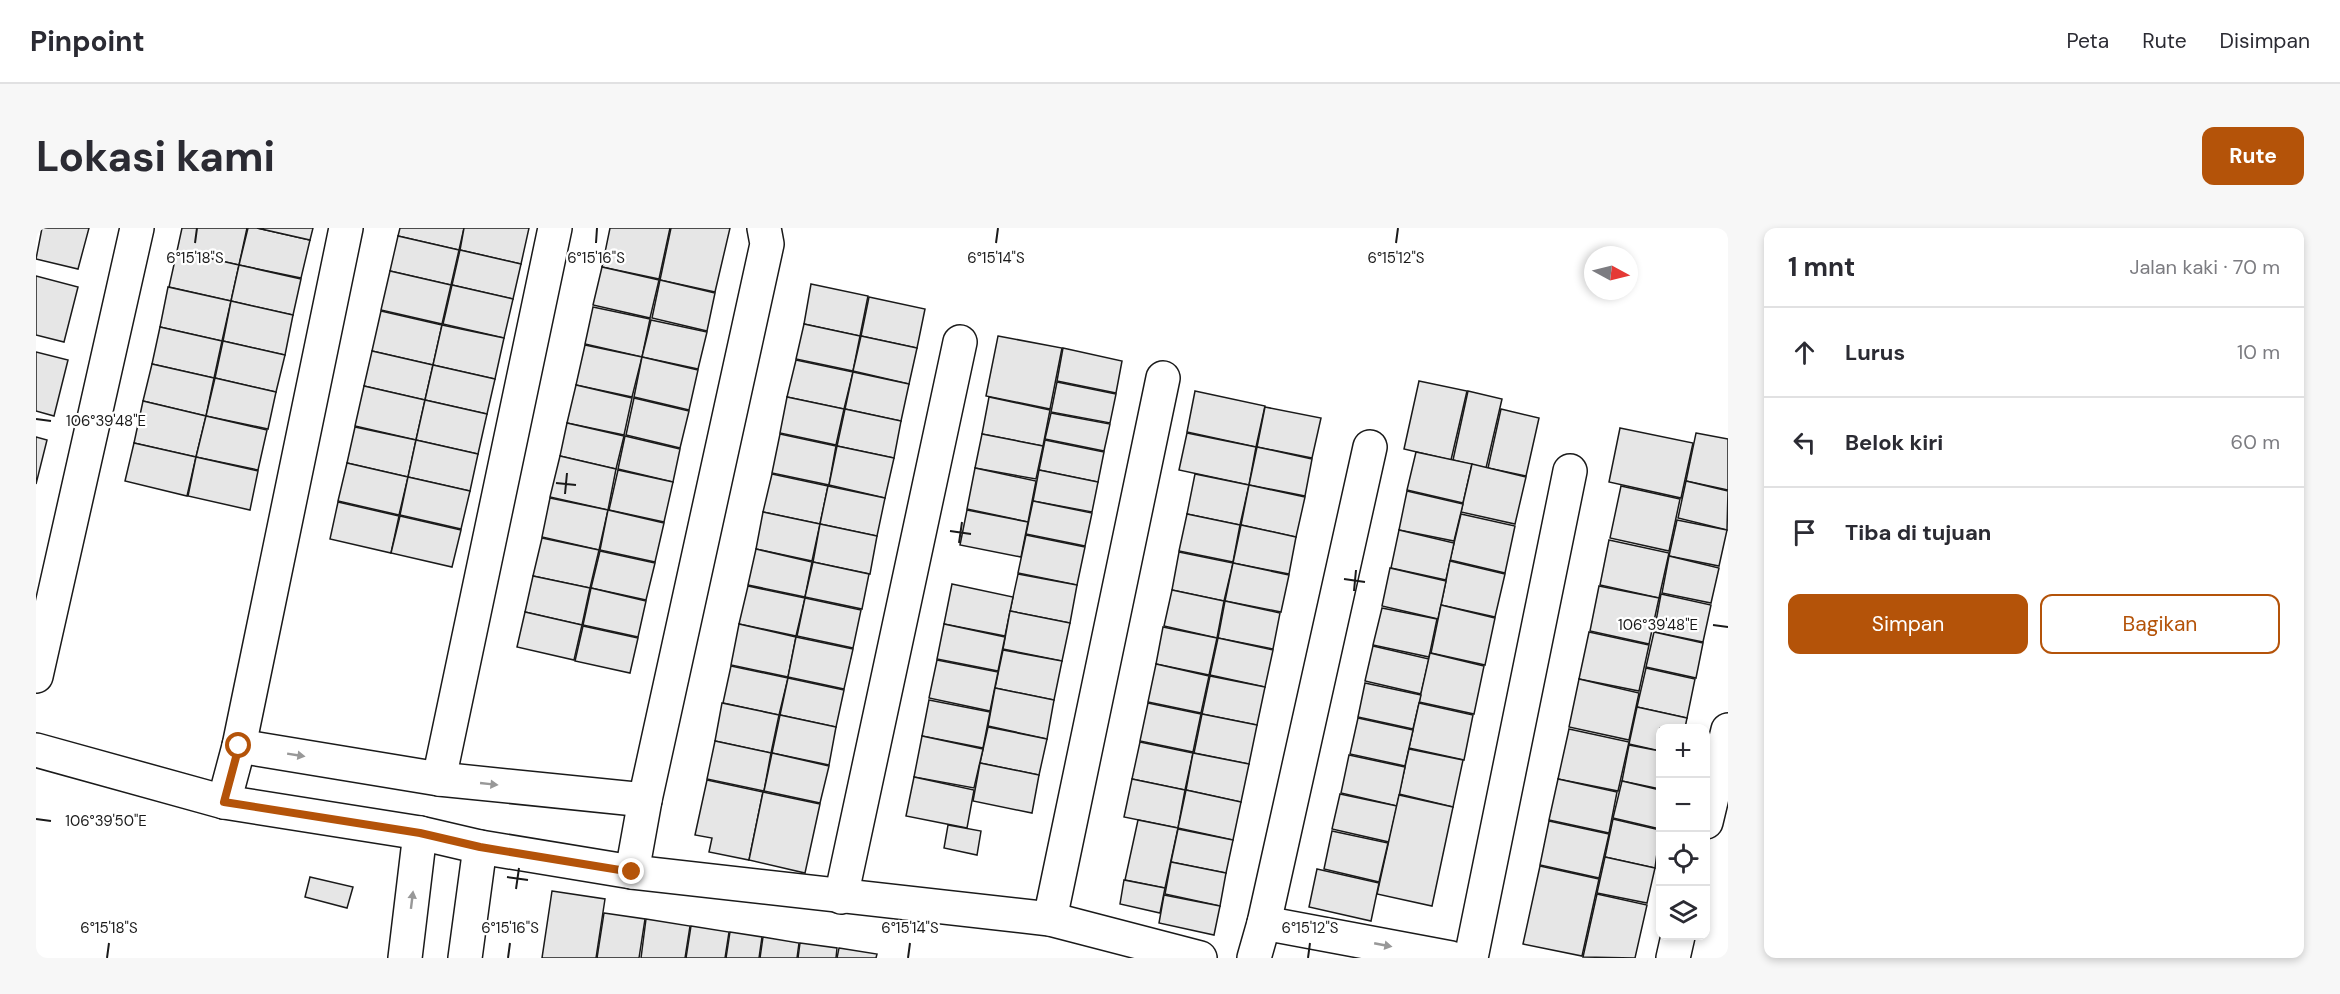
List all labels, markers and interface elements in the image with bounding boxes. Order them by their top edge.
text: Pinpoint [30,23,145,60]
text: Peta [2066,27,2109,55]
text: Rute [2142,27,2187,55]
text: Disimpan [2220,27,2310,55]
button: Rute [2202,127,2304,185]
text: Lokasi kami [36,129,275,184]
north arrow [1584,246,1638,300]
text: 6°15'18"S [166,248,224,268]
text: 6°15'16"S [567,248,625,268]
text: 6°15'14"S [967,248,1025,268]
text: 6°15'12"S [1368,248,1425,268]
text: 1 mnt [1788,250,1855,284]
text: Jalan kaki · 70 m [2129,254,2280,280]
icon: ahead [1788,336,1821,369]
text: Lurus [1845,338,1905,367]
text: 10 m [2237,339,2280,365]
text: 106°39'48"E [66,411,146,431]
icon: left [1788,426,1821,459]
text: Belok kiri [1845,428,1943,457]
text: 60 m [2231,429,2280,455]
icon: arrive [1788,516,1821,549]
text: Tiba di tujuan [1845,518,1991,547]
button: Simpan [1788,594,2028,654]
button: Bagikan [2040,594,2280,654]
text: 106°39'48"E [1618,615,1698,635]
map controls [1656,724,1710,940]
button: + [1656,724,1710,778]
route start [225,732,251,758]
one-way arrow [287,751,306,760]
button: − [1656,778,1710,832]
one-way arrow [480,779,499,789]
text: 106°39'50"E [65,811,147,831]
button: locate [1656,832,1710,886]
route end [618,858,644,884]
button: layers [1656,886,1710,940]
one-way arrow [407,890,417,909]
text: 6°15'18"S [80,918,138,938]
text: 6°15'16"S [481,918,539,938]
text: 6°15'14"S [881,918,939,938]
text: 6°15'12"S [1282,918,1339,938]
one-way arrow [1374,941,1393,950]

